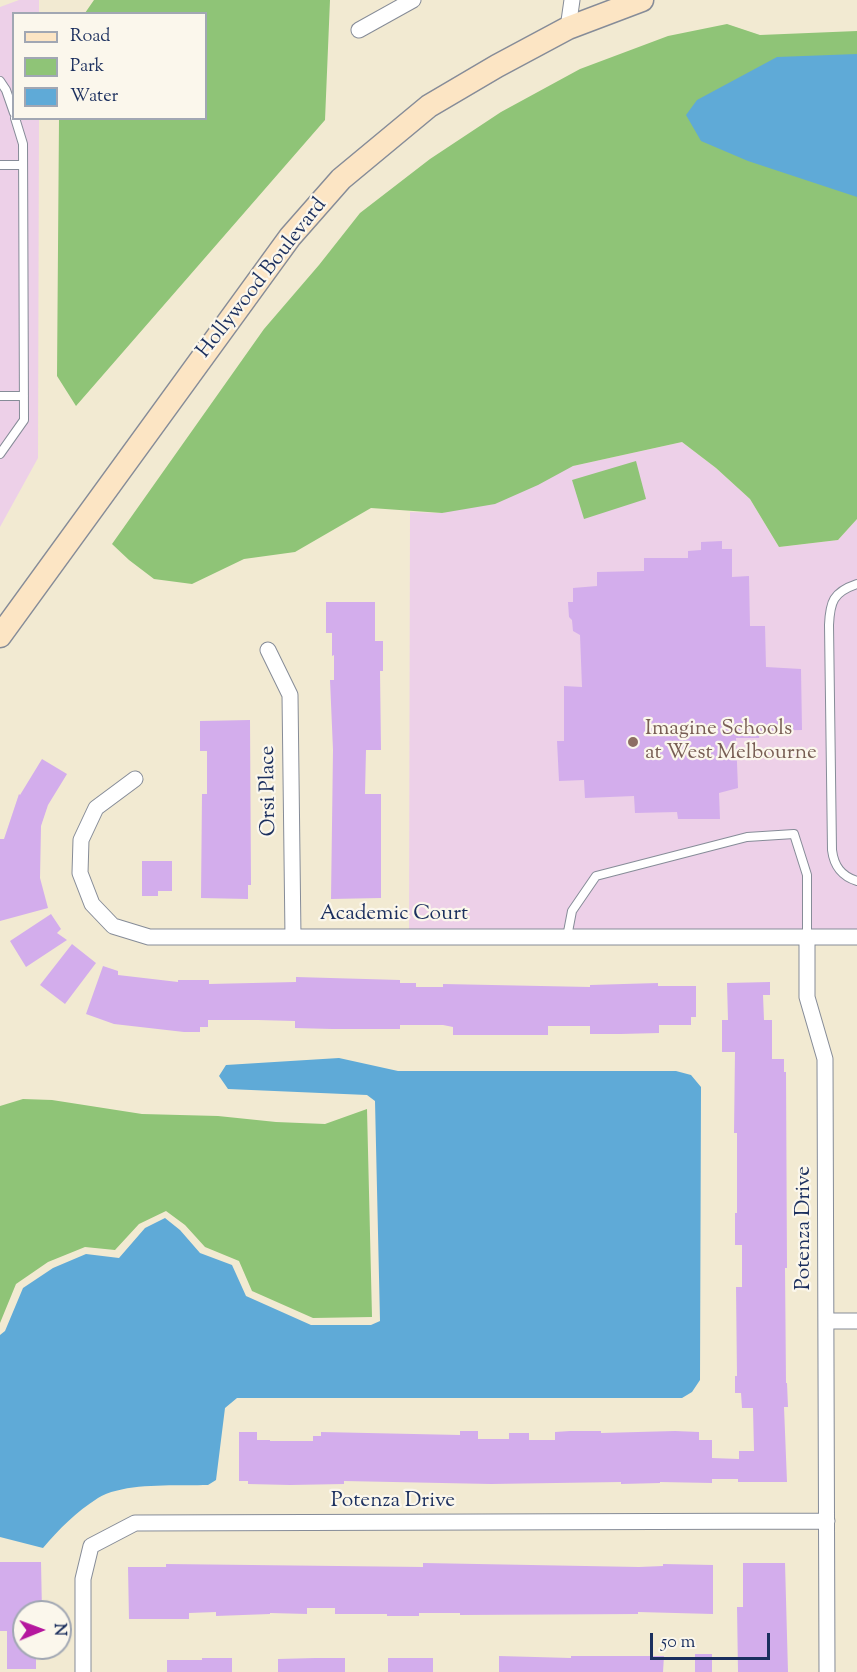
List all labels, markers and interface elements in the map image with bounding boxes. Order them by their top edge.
legend [12,12,207,120]
text: Road [70,24,110,50]
text: Park [70,54,104,80]
text: Water [70,84,118,110]
street label: Hollywood Boulevard [193,194,333,364]
place label: Imagine Schools at West Melbourne [645,717,817,767]
marker: Imagine Schools at West Melbourne [626,735,640,749]
street label: Orsi Place [257,745,283,837]
street label: Academic Court [320,902,468,928]
street label: Potenza Drive [792,1166,818,1290]
street label: Potenza Drive [331,1489,455,1515]
north arrow [12,1600,72,1660]
scale bar [653,1621,773,1659]
text: N [47,1623,70,1636]
text: 50 m [661,1630,695,1656]

